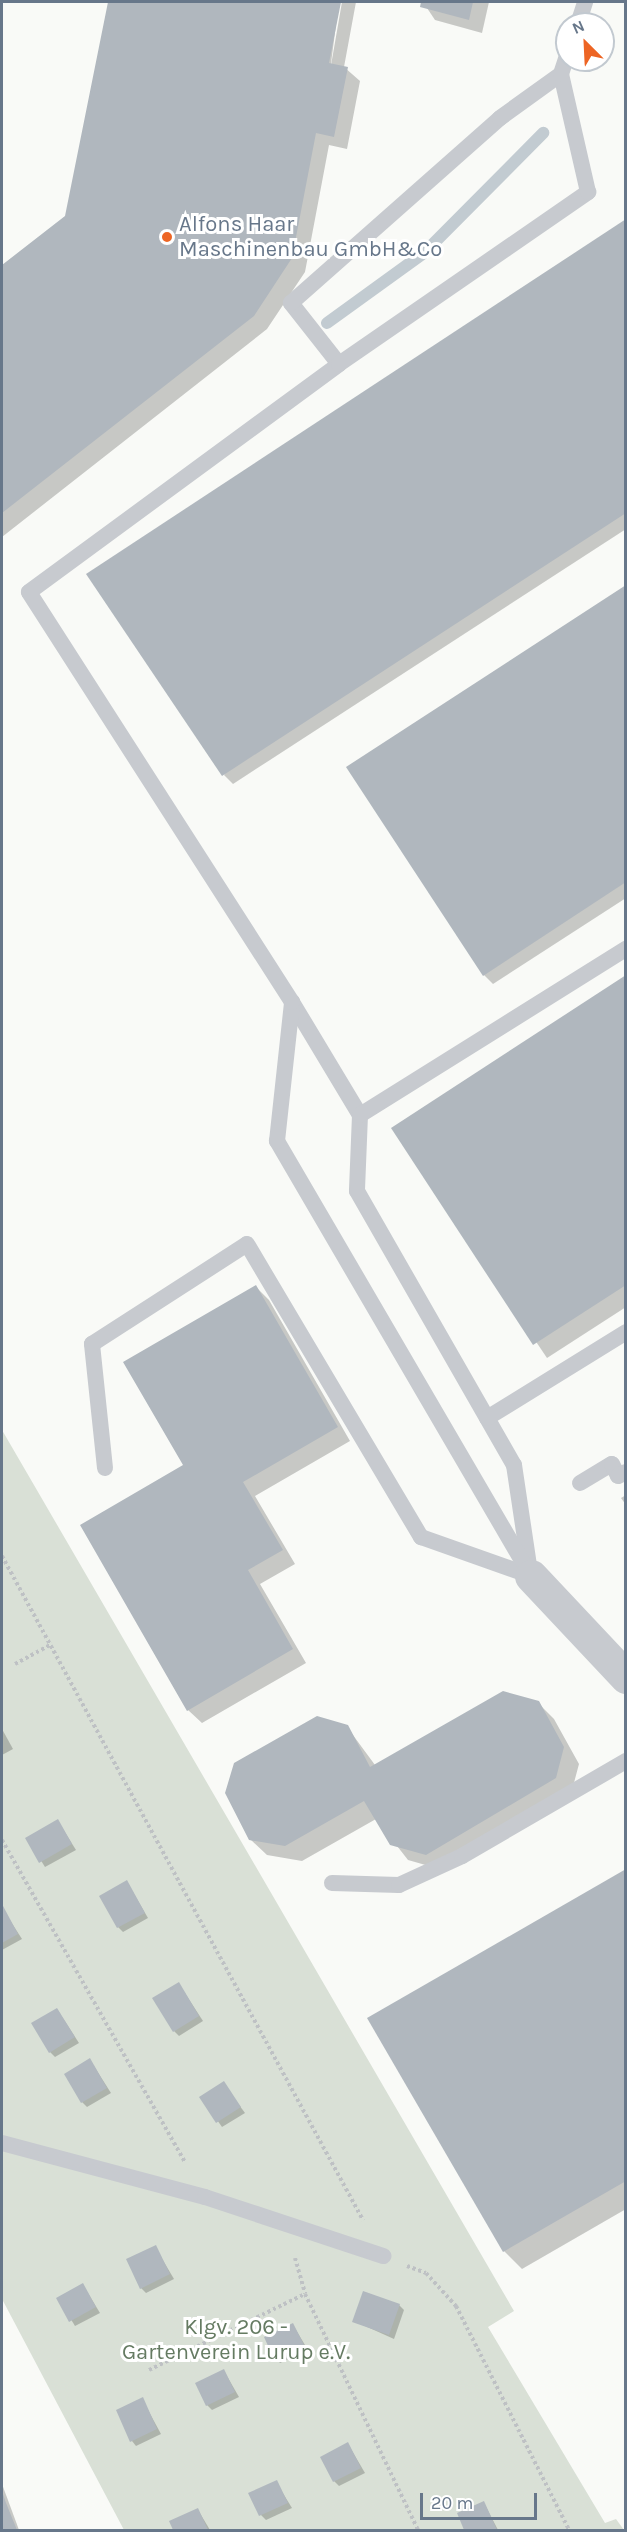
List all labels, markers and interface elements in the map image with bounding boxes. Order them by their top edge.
north arrow [555,12,615,72]
text: N [569,16,587,38]
place label: Alfons Haar Maschinenbau GmbH&Co [179,211,442,262]
marker: Alfons Haar Maschinenbau GmbH&Co [160,230,174,244]
park label: Klgv. 206 - Gartenverein Lurup e.V. [122,2314,350,2366]
scale bar [423,2481,540,2519]
text: 20 m [431,2492,473,2514]

